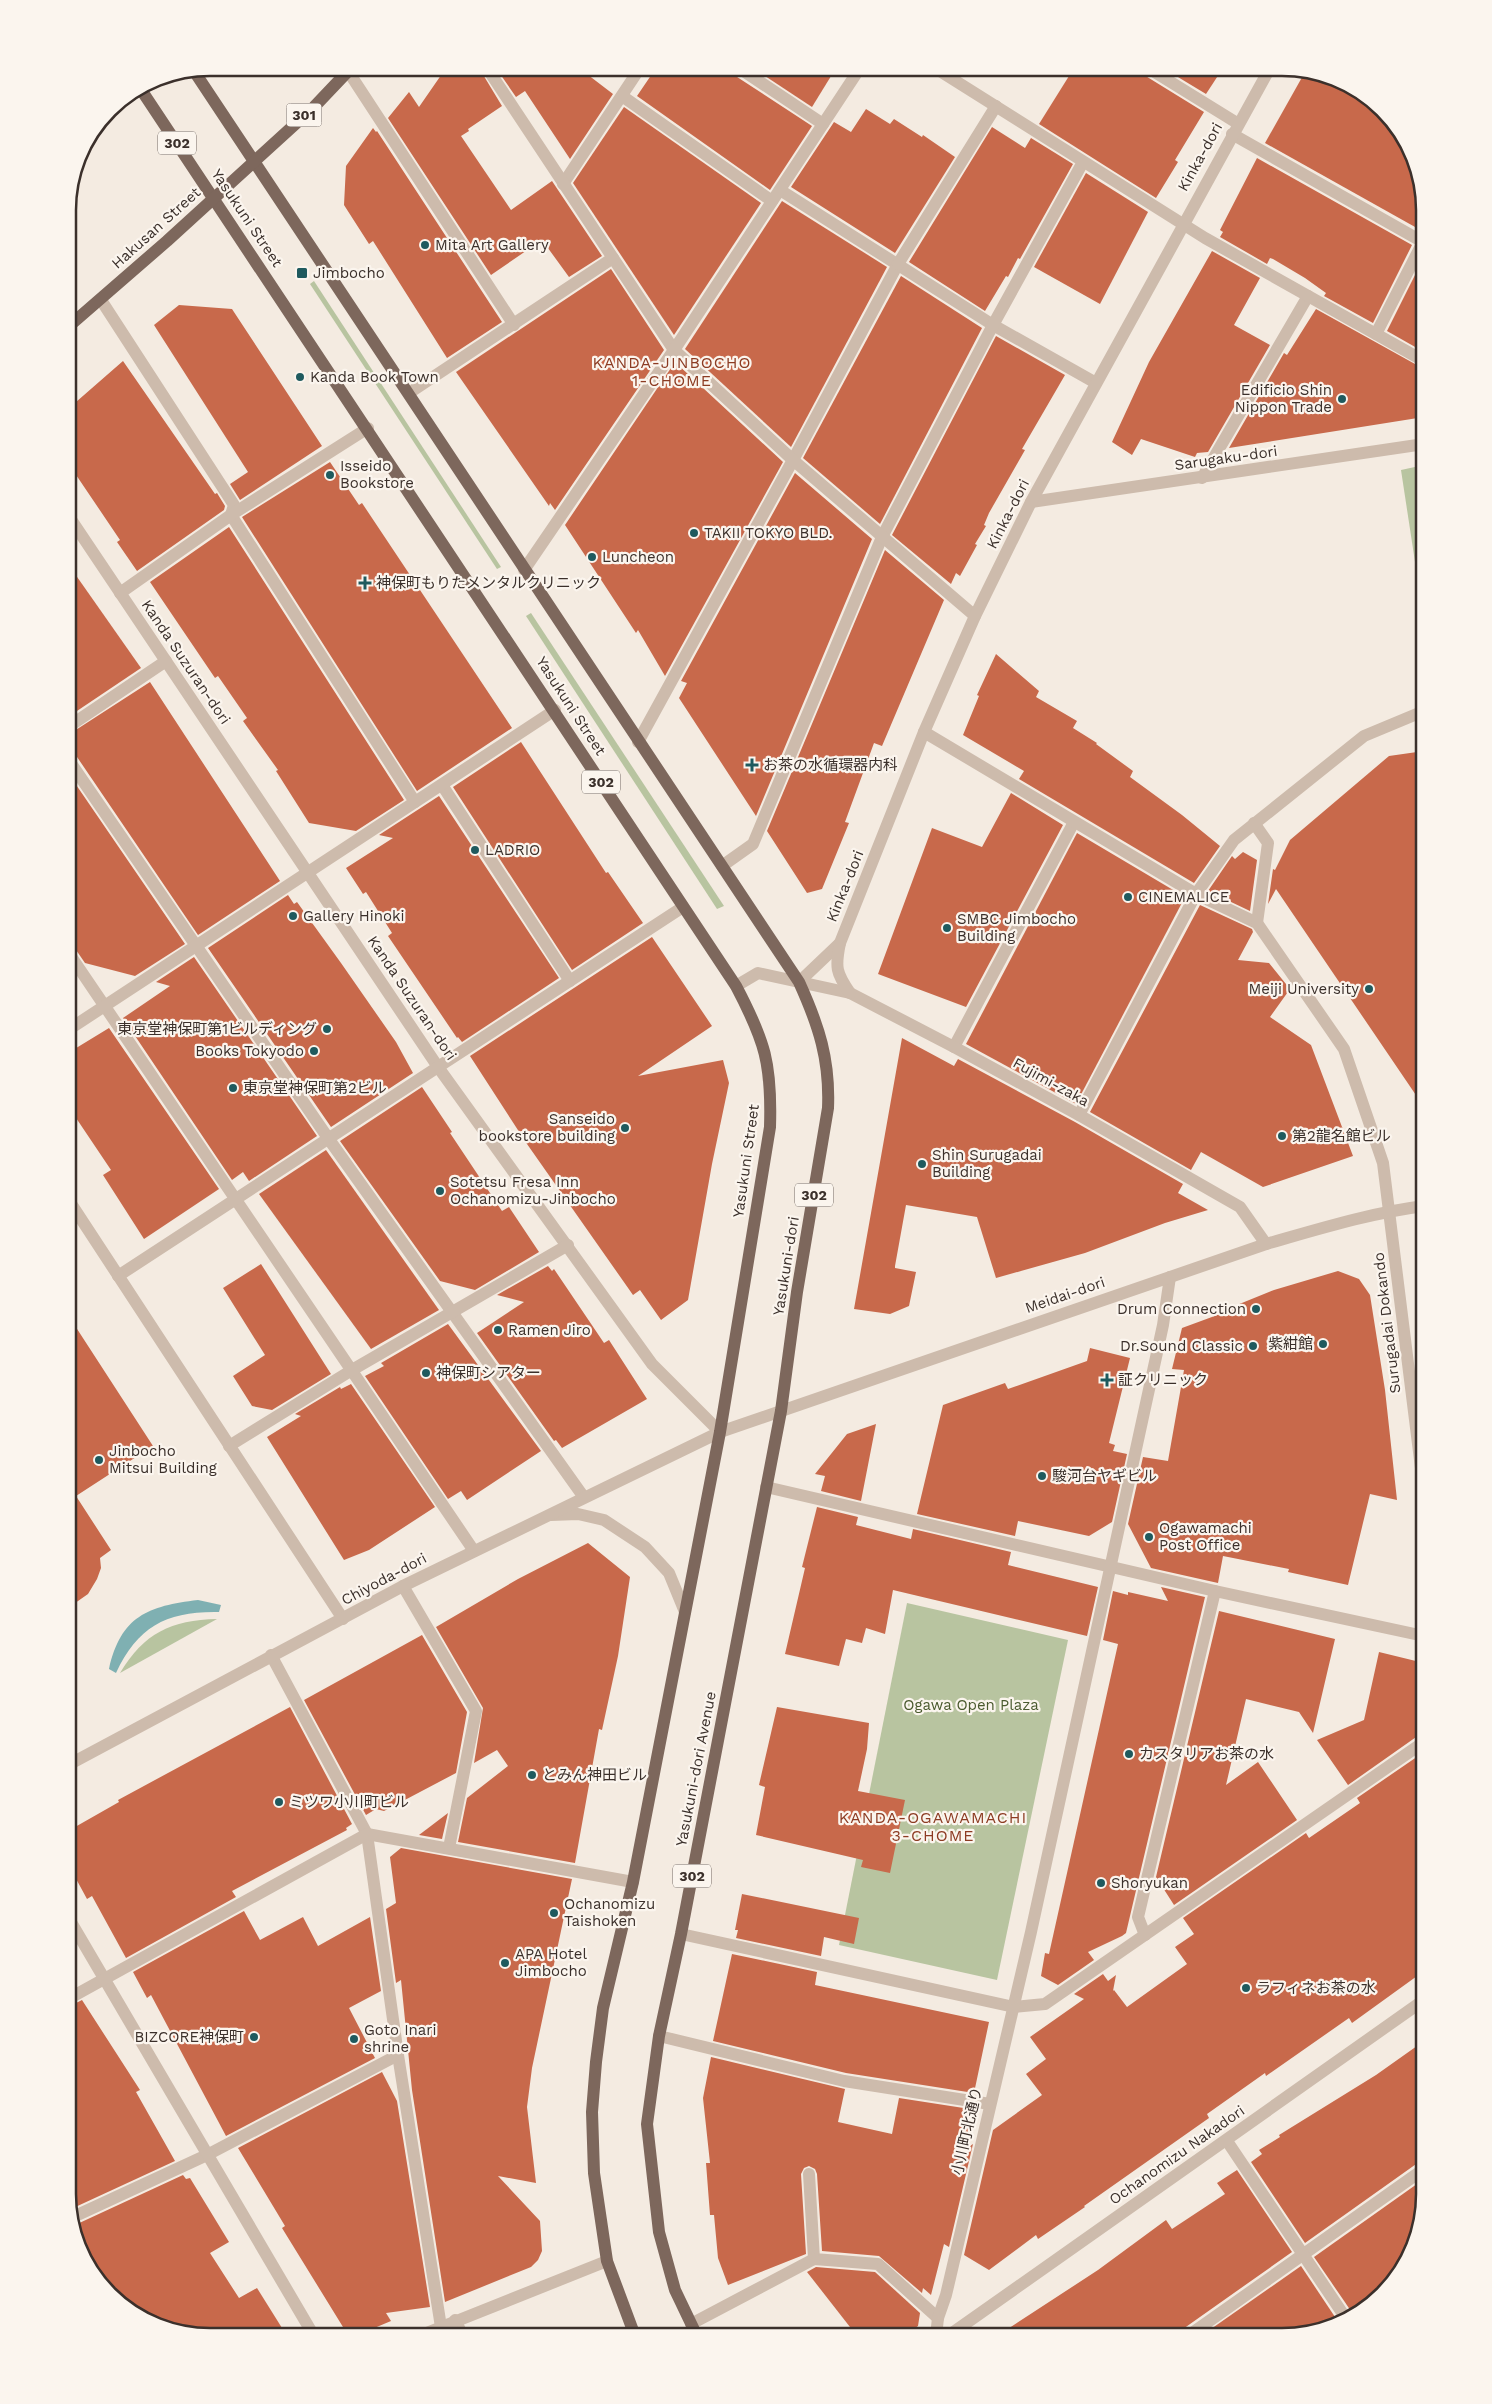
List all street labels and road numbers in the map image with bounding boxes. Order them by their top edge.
road number: 301 [286,104,322,126]
street label: Kinka-dori [1174,119,1226,195]
road number: 302 [158,132,196,154]
street label: Yasukuni Street [208,166,287,271]
street label: Hakusan Street [108,183,205,273]
street label: Sarugaku-dori [1173,442,1279,474]
street label: Kinka-dori [983,476,1033,552]
street label: Kanda Suzuran-dori [138,596,234,728]
street label: Yasukuni Street [532,653,610,759]
road number: 302 [582,770,620,794]
street label: Kinka-dori [822,847,868,925]
street label: Kanda Suzuran-dori [364,932,460,1064]
street label: Fujimi-zaka [1010,1054,1093,1111]
street label: Yasukuni Street [729,1102,763,1219]
road number: 302 [795,1184,833,1206]
street label: Yasukuni-dori [769,1215,803,1317]
street label: Surugadai Dokando [1369,1251,1405,1395]
street label: Meidai-dori [1023,1273,1107,1317]
street label: Chiyoda-dori [338,1549,430,1609]
street label: Yasukuni-dori Avenue [672,1690,720,1848]
road number: 302 [673,1864,711,1888]
street label: 小川町北通り [948,2085,986,2177]
street label: Ochanomizu Nakadori [1106,2101,1248,2209]

